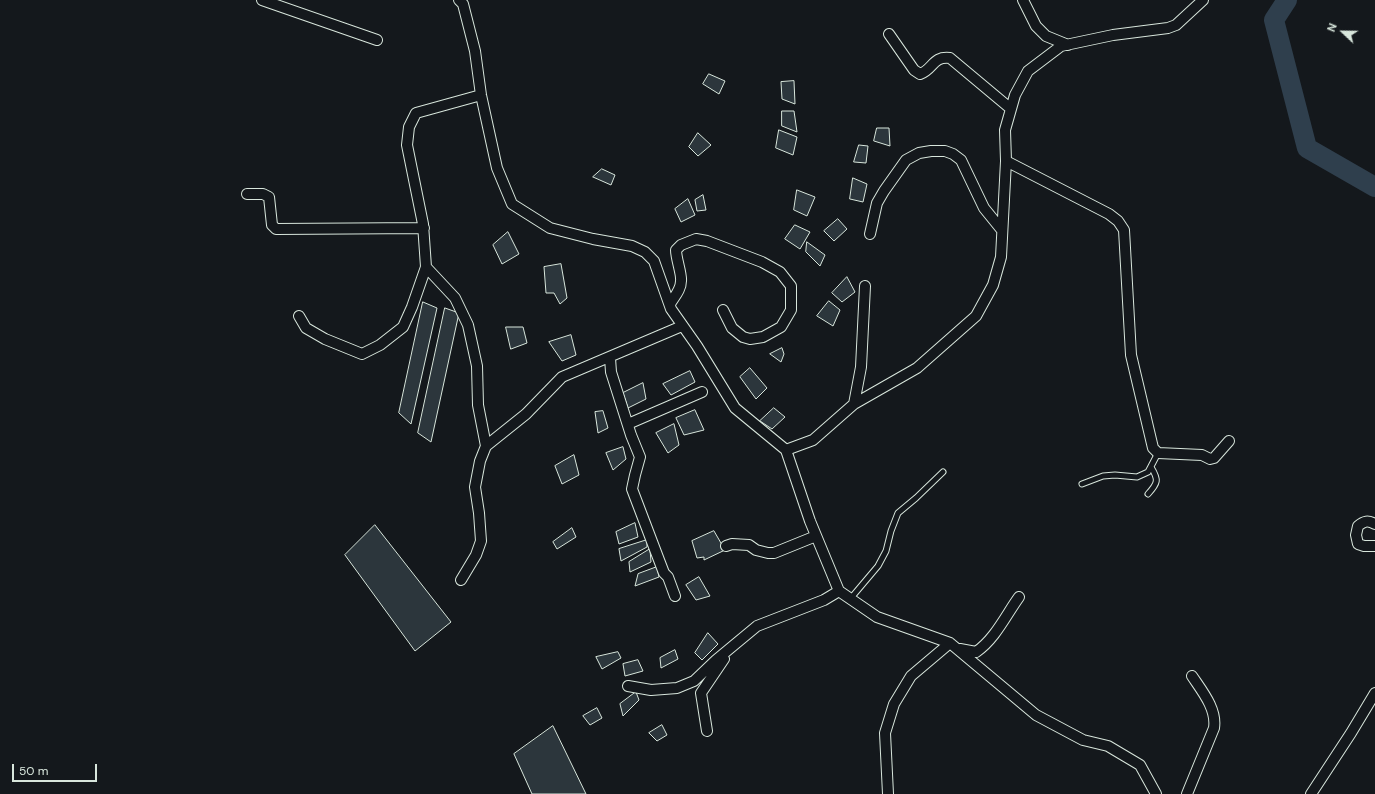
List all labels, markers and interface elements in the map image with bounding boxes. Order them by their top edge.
north arrow [1323,12,1363,52]
text: N [1324,21,1340,34]
scale bar [14,756,99,782]
text: 50 m [19,763,48,779]

